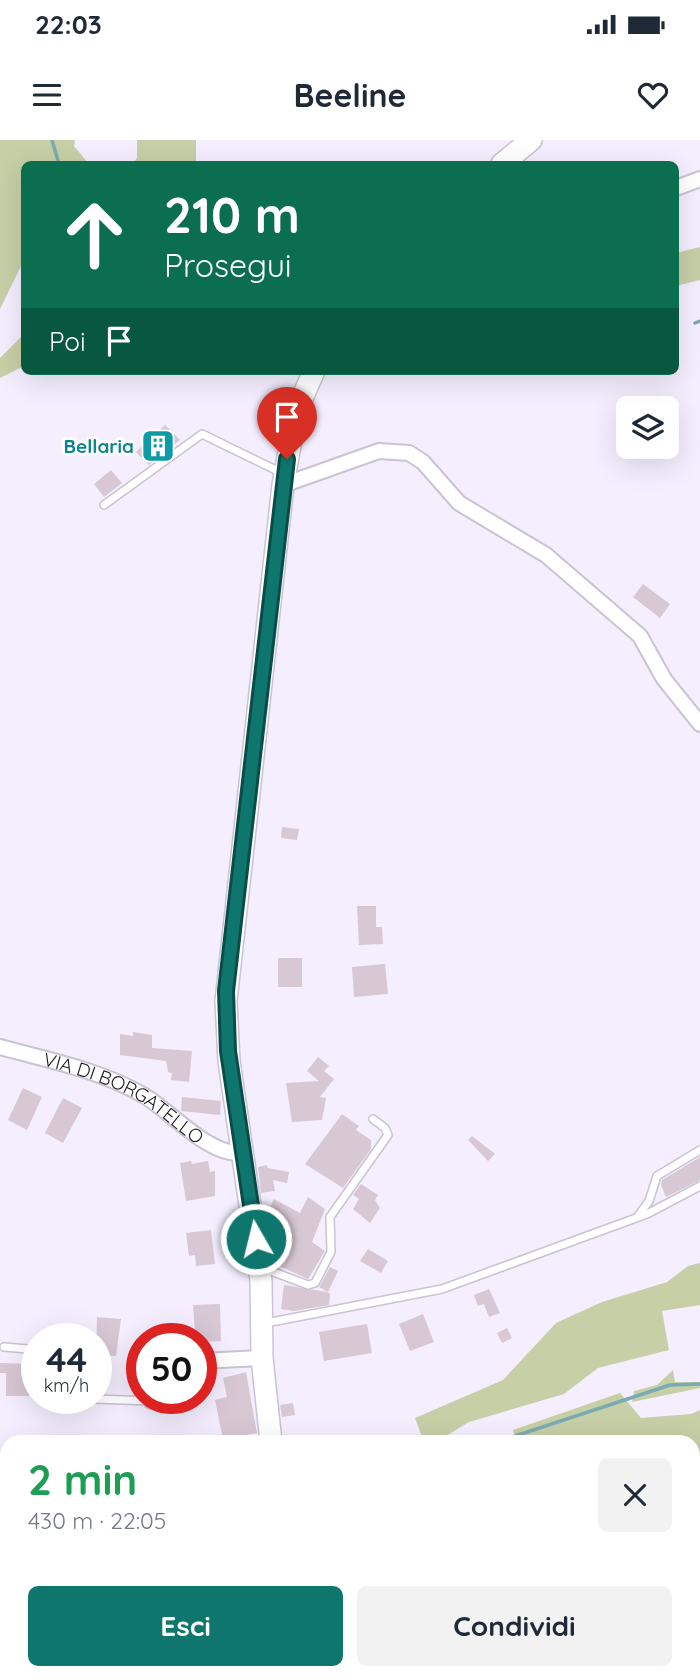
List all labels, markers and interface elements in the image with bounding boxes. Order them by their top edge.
text: 22:03 [35,8,102,41]
text: Beeline [294,75,406,115]
icon: menu [28,76,66,114]
icon: heart [634,76,672,114]
text: 210 m [164,184,300,245]
icon: ahead [49,189,140,280]
text: Prosegui [164,245,292,285]
icon: arrive [100,322,138,360]
text: Poi [49,325,86,358]
pin [257,387,317,459]
map controls [616,396,679,459]
button: layers [616,396,679,459]
icon: arrive [268,398,306,436]
building icon: Bellaria [139,427,177,465]
place label: Bellaria [64,434,134,458]
street label: VIA DI BORGATELLO [41,1047,209,1149]
position arrow [219,1202,293,1276]
speed limit sign: 50 [126,1323,217,1414]
text: 44 [46,1337,87,1381]
text: km/h [44,1374,89,1397]
text: 2 min [28,1453,137,1506]
button: close [598,1458,672,1532]
text: 430 m · 22:05 [28,1506,166,1535]
button: Esci [28,1586,343,1666]
button: Condividi [357,1586,672,1666]

